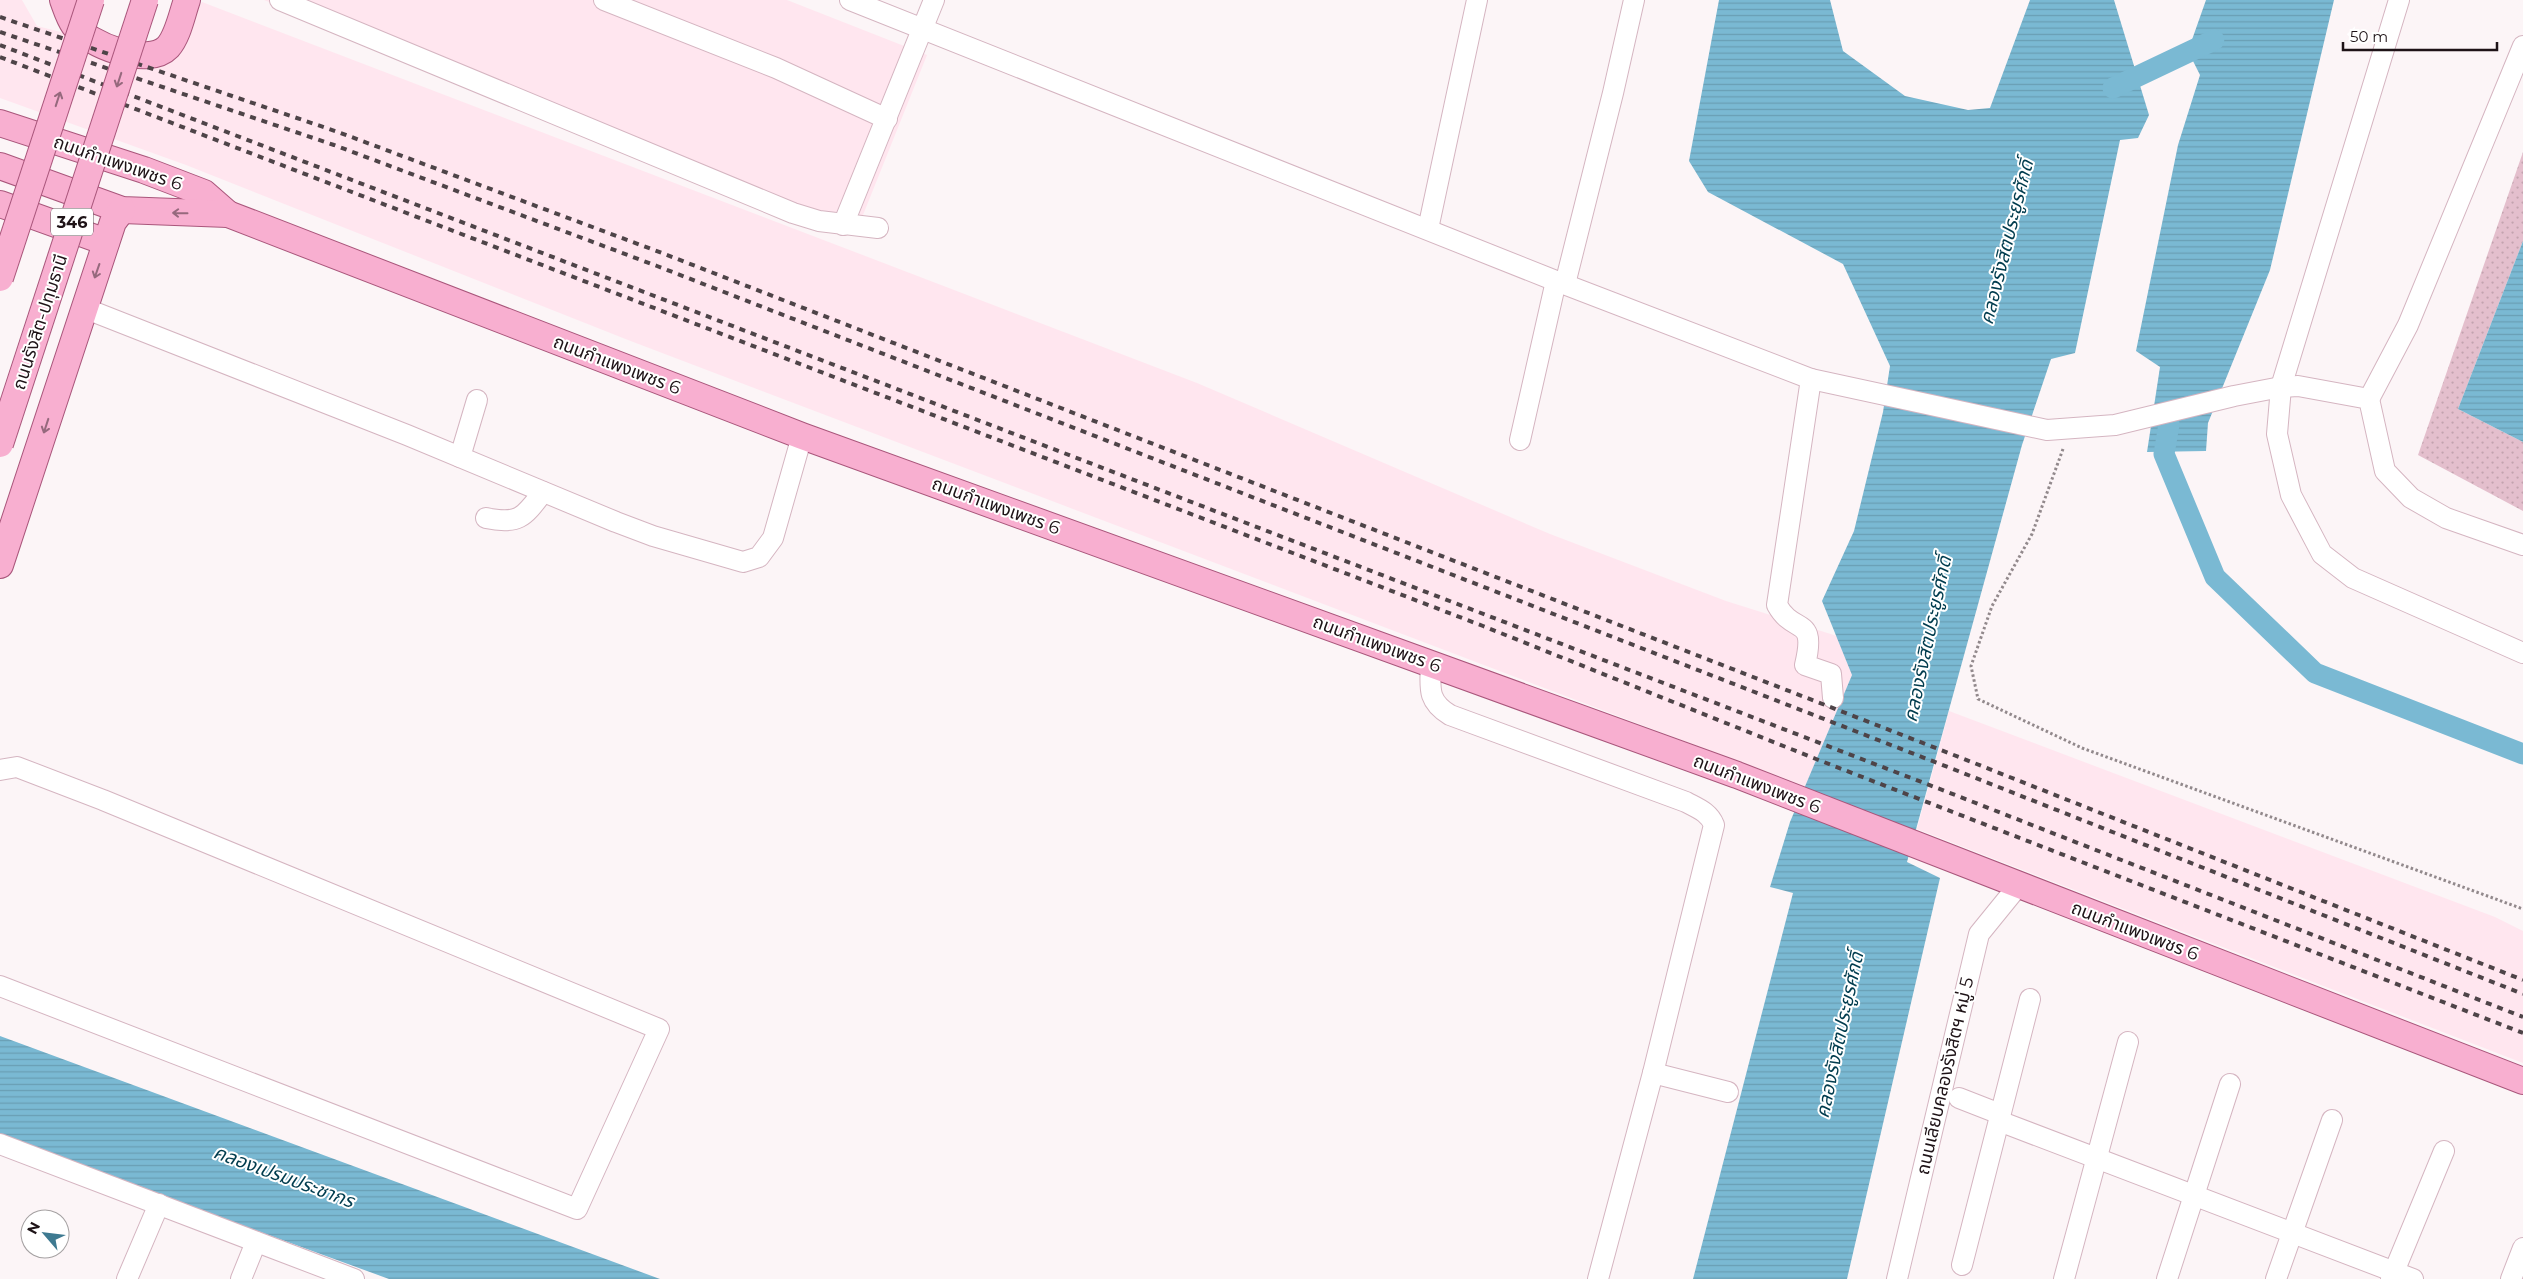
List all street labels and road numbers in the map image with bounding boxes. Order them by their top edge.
street label: ถนนกำแพงเพชร 6 [51,131,185,195]
road number: 346 [51,208,93,236]
street label: ถนนรังสิต-ปทุมธานี [8,252,72,392]
street label: ถนนกำแพงเพชร 6 [550,331,684,399]
street label: ถนนกำแพงเพชร 6 [929,473,1063,539]
street label: ถนนกำแพงเพชร 6 [1310,611,1444,677]
street label: ถนนกำแพงเพชร 6 [1690,750,1824,818]
street label: ถนนกำแพงเพชร 6 [2068,897,2202,965]
street label: ถนนเลียบคลองรังสิตฯ หมู่ 5 [1912,975,1979,1177]

